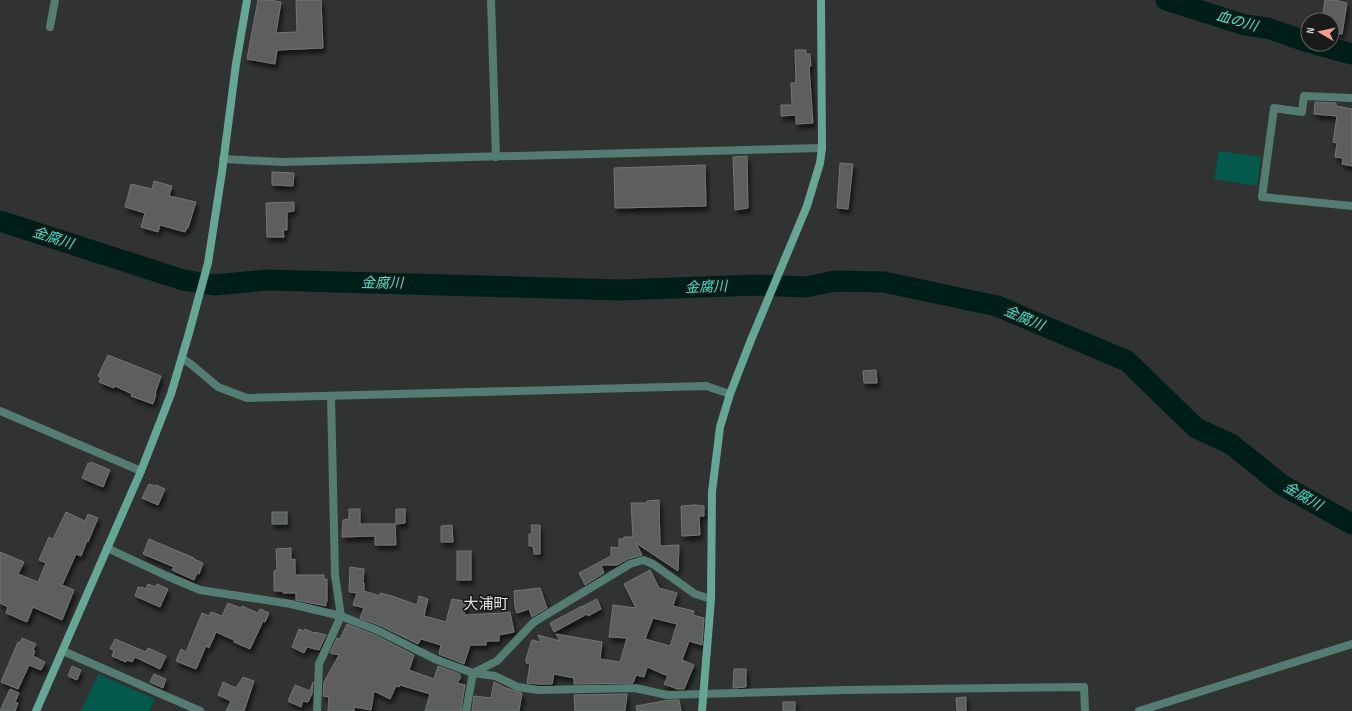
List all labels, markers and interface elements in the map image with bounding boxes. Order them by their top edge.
water label: 血の川 [1214,7,1261,36]
north arrow [1300,12,1340,52]
text: N [1304,26,1318,34]
water label: 金腐川 [30,223,78,253]
water label: 金腐川 [361,274,405,292]
water label: 金腐川 [685,278,729,296]
water label: 金腐川 [1001,302,1048,335]
water label: 金腐川 [1281,478,1327,515]
district label: 大浦町 [463,595,509,614]

